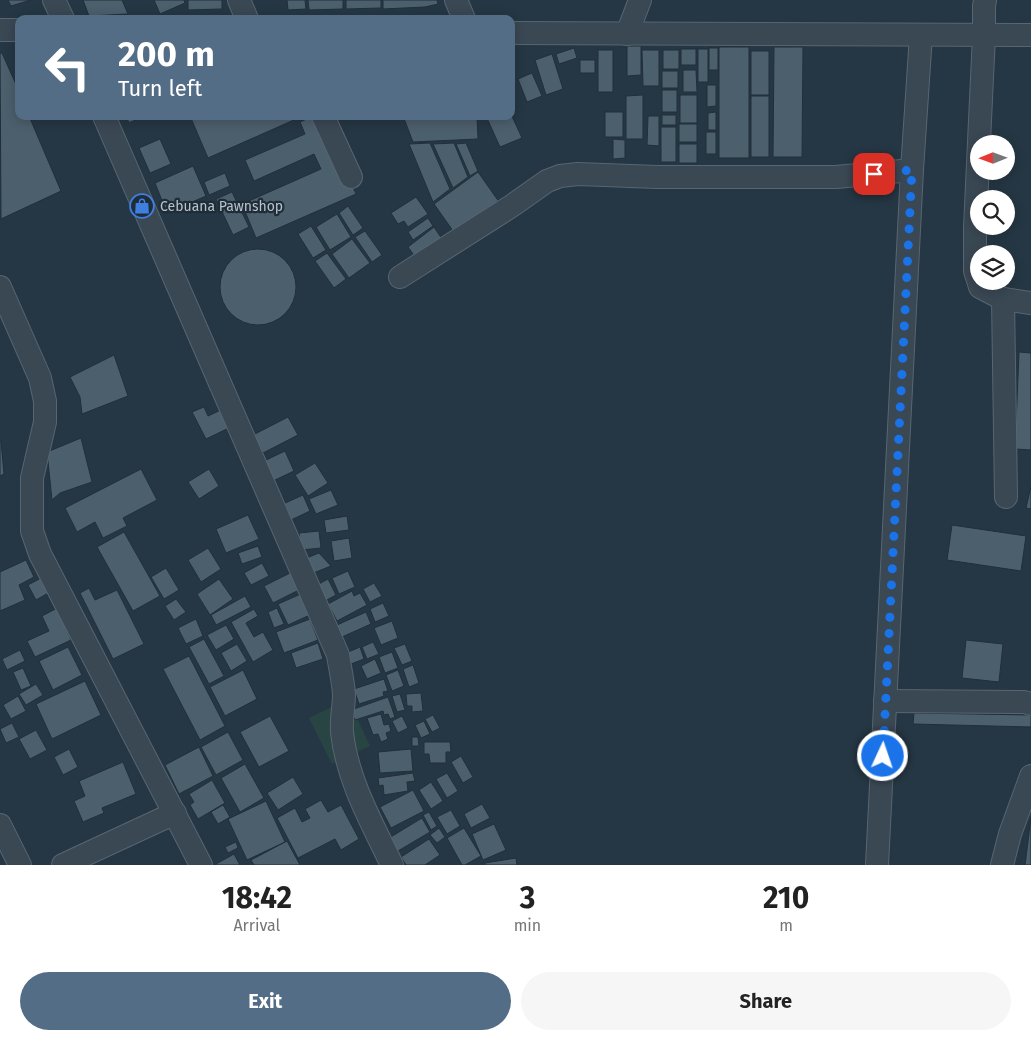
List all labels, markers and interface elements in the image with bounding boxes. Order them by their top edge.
text: 200 m [118,33,215,75]
icon: left [35,35,100,100]
text: Turn left [118,75,202,102]
north arrow [970,135,1015,180]
map controls [970,135,1015,290]
pin [853,153,895,195]
icon: arrive [860,160,888,188]
button: search [970,190,1015,235]
shop icon: Cebuana Pawnshop [129,193,155,219]
place label: Cebuana Pawnshop [160,198,283,215]
button: layers [970,245,1015,290]
position arrow [856,729,908,781]
text: 18:42 [222,880,292,916]
text: 3 [520,880,535,916]
text: 210 [763,880,809,916]
text: Arrival [233,916,280,935]
text: min [514,916,541,935]
text: m [779,916,793,935]
button: Exit [20,972,511,1030]
button: Share [521,972,1011,1030]

